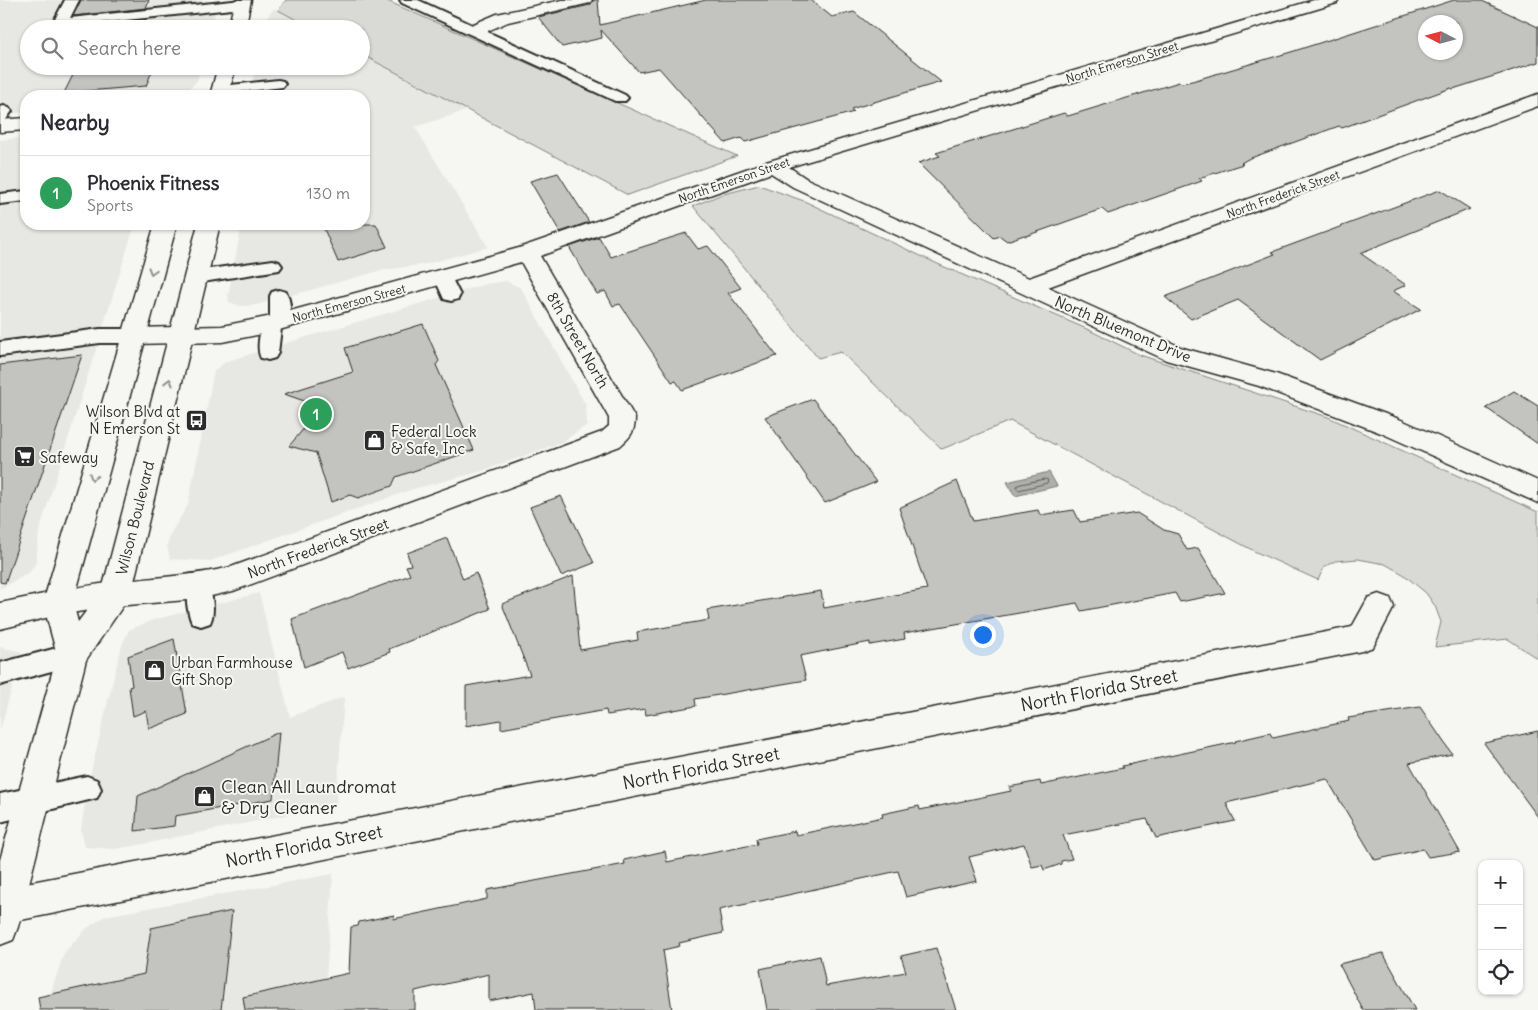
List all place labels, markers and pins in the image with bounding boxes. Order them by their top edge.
pin: 1 [300,395,332,433]
place label: Wilson Blvd at N Emerson St [86,402,180,438]
bus stop icon: Wilson Blvd at N Emerson St [184,408,208,432]
place label: Federal Lock & Safe, Inc [391,422,477,458]
shop icon: Federal Lock & Safe, Inc [363,428,387,452]
supermarket icon: Safeway [12,445,36,469]
place label: Safeway [40,448,98,467]
place label: Urban Farmhouse Gift Shop [171,653,293,689]
shop icon: Urban Farmhouse Gift Shop [143,659,167,683]
place label: Clean All Laundromat & Dry Cleaner [221,775,396,819]
shop icon: Clean All Laundromat & Dry Cleaner [193,784,217,808]

